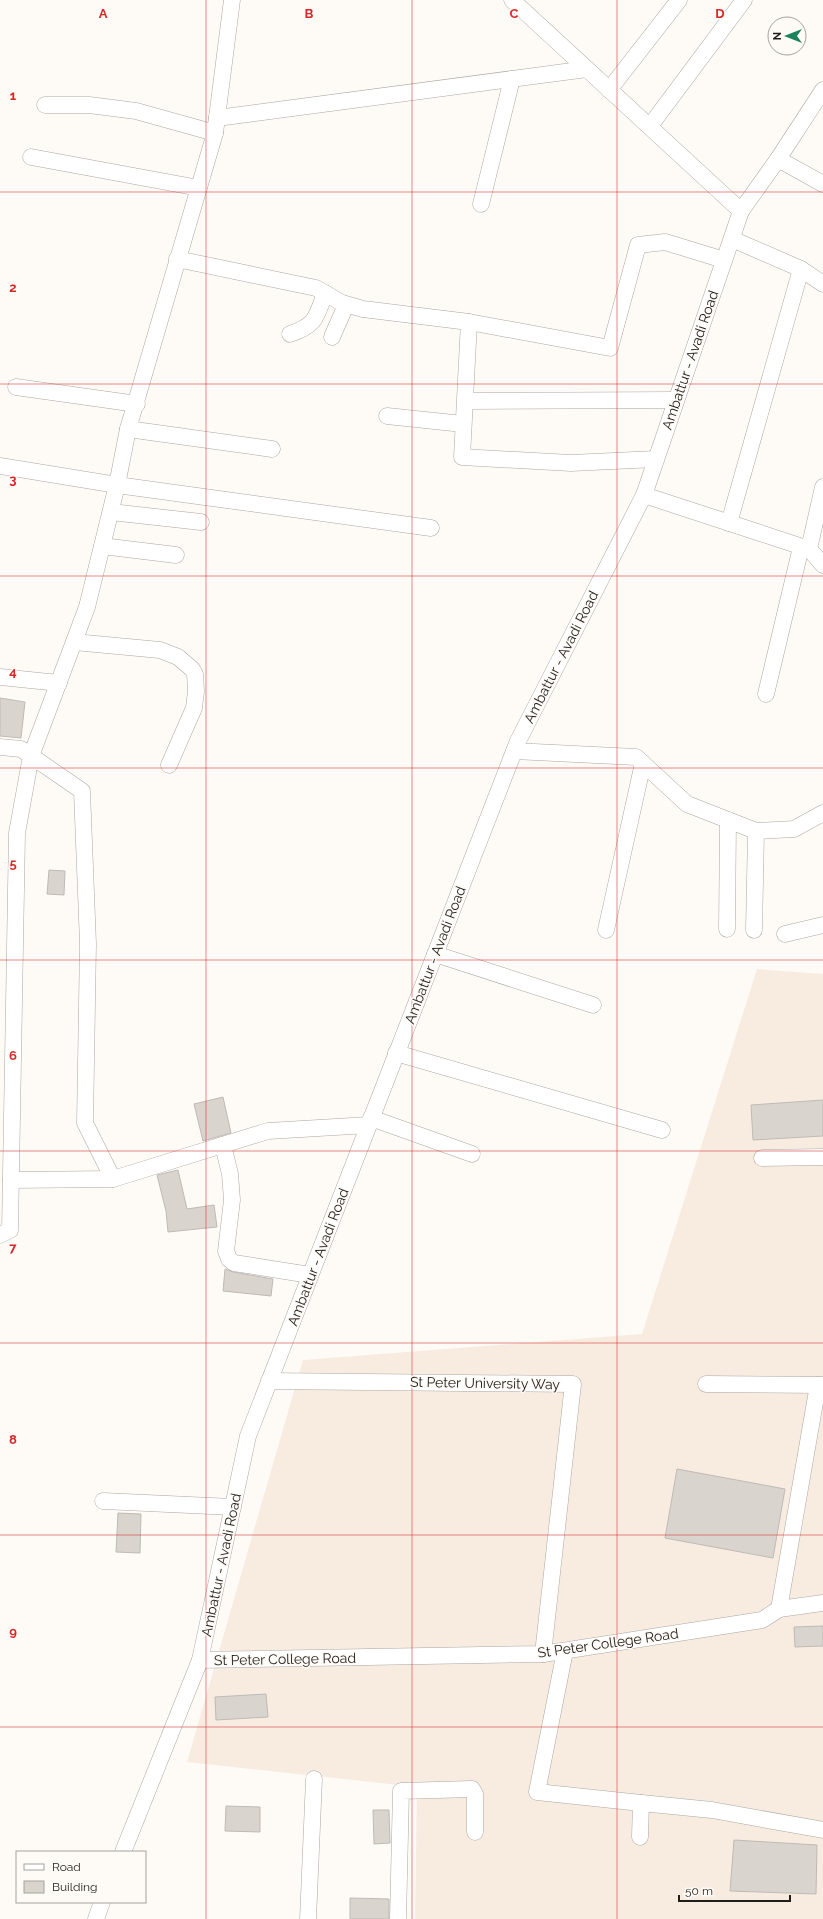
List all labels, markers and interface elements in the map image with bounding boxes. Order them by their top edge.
text: A [99,6,108,21]
text: B [305,6,314,21]
text: C [510,6,519,21]
text: D [715,6,725,21]
north arrow [767,16,807,56]
text: N [771,32,784,40]
text: 1 [10,88,17,103]
text: 2 [9,280,17,295]
street label: Ambattur - Avadi Road [659,288,721,432]
text: 3 [9,472,17,487]
street label: Ambattur - Avadi Road [521,588,601,726]
text: 4 [9,664,17,679]
text: 5 [9,856,17,871]
street label: Ambattur - Avadi Road [401,884,469,1026]
text: 6 [9,1048,17,1063]
street label: Ambattur - Avadi Road [284,1186,352,1328]
text: 7 [9,1240,17,1255]
street label: St Peter University Way [410,1374,561,1392]
text: 8 [9,1432,17,1447]
street label: Ambattur - Avadi Road [198,1492,244,1638]
text: 9 [9,1624,17,1639]
street label: St Peter College Road [537,1625,679,1661]
street label: St Peter College Road [214,1650,356,1668]
legend [16,1851,146,1903]
text: Road [52,1860,81,1874]
scale bar [679,1877,790,1903]
text: Building [52,1880,98,1894]
text: 50 m [685,1884,713,1898]

